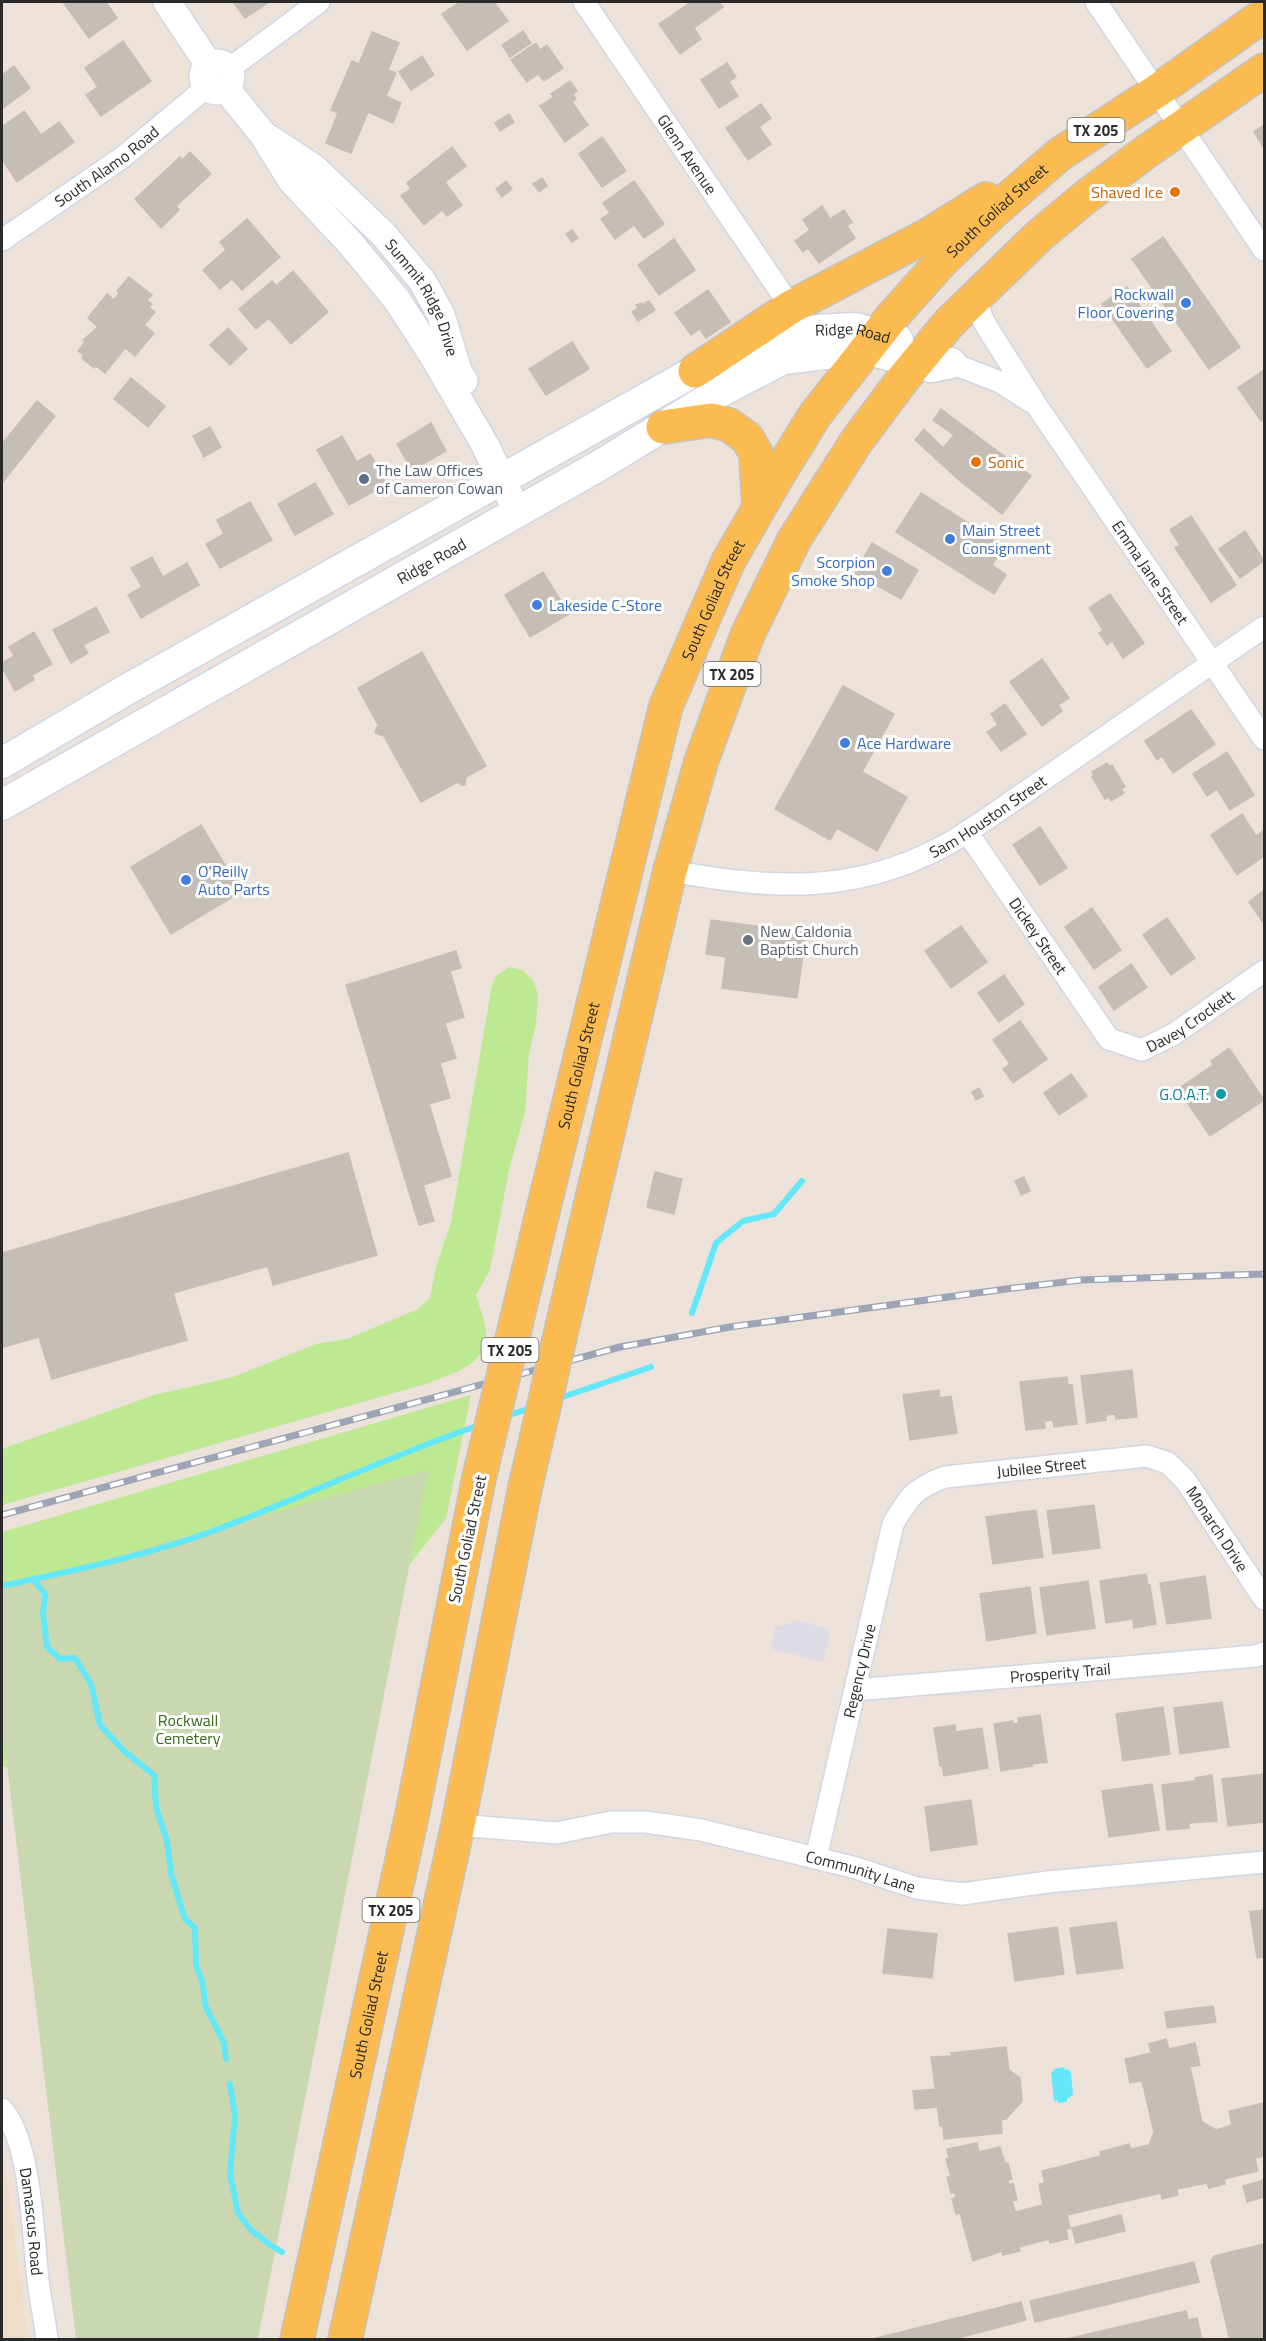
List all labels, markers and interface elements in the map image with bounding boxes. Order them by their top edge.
street label: Glenn Avenue [651,109,723,199]
road number: TX 205 [1068,118,1124,142]
street label: South Alamo Road [49,120,164,213]
street label: South Goliad Street [940,158,1053,263]
place label: Shaved Ice [1091,180,1163,204]
marker: Shaved Ice [1168,185,1182,199]
street label: Summit Ridge Drive [380,233,465,359]
place label: Rockwall Floor Covering [1078,282,1174,324]
marker: Rockwall Floor Covering [1179,296,1193,310]
street label: Ridge Road [814,316,893,349]
place label: Sonic [988,450,1024,474]
marker: Sonic [969,455,983,469]
place label: The Law Offices of Cameron Cowan [376,458,503,500]
marker: The Law Offices of Cameron Cowan [357,472,371,486]
street label: Emma Jane Street [1106,515,1195,630]
place label: Main Street Consignment [962,518,1051,560]
street label: Ridge Road [392,532,471,590]
marker: Main Street Consignment [943,532,957,546]
street label: South Goliad Street [675,535,751,664]
place label: Scorpion Smoke Shop [791,550,875,592]
marker: Scorpion Smoke Shop [880,564,894,578]
place label: Lakeside C-Store [549,593,662,617]
marker: Lakeside C-Store [530,598,544,612]
road number: TX 205 [704,662,760,686]
place label: Ace Hardware [857,731,951,755]
marker: Ace Hardware [838,736,852,750]
street label: Sam Houston Street [925,769,1052,864]
place label: O'Reilly Auto Parts [198,859,270,901]
marker: O'Reilly Auto Parts [179,873,193,887]
street label: Dickey Street [1003,892,1074,980]
place label: New Caldonia Baptist Church [760,919,859,961]
marker: New Caldonia Baptist Church [741,933,755,947]
street label: Davey Crockett [1142,983,1239,1058]
street label: South Goliad Street [551,999,606,1132]
place label: G.O.A.T. [1159,1082,1209,1106]
marker: G.O.A.T. [1214,1087,1228,1101]
road number: TX 205 [482,1338,538,1362]
street label: Jubilee Street [995,1450,1088,1484]
street label: South Goliad Street [442,1473,492,1605]
street label: Monarch Drive [1181,1481,1255,1576]
street label: Regency Drive [837,1621,882,1720]
street label: Prosperity Trail [1009,1656,1112,1689]
park label: Rockwall Cemetery [156,1708,221,1750]
street label: Community Lane [803,1844,919,1899]
road number: TX 205 [362,1898,420,1922]
street label: South Goliad Street [343,1948,394,2081]
street label: Damascus Road [14,2165,49,2276]

